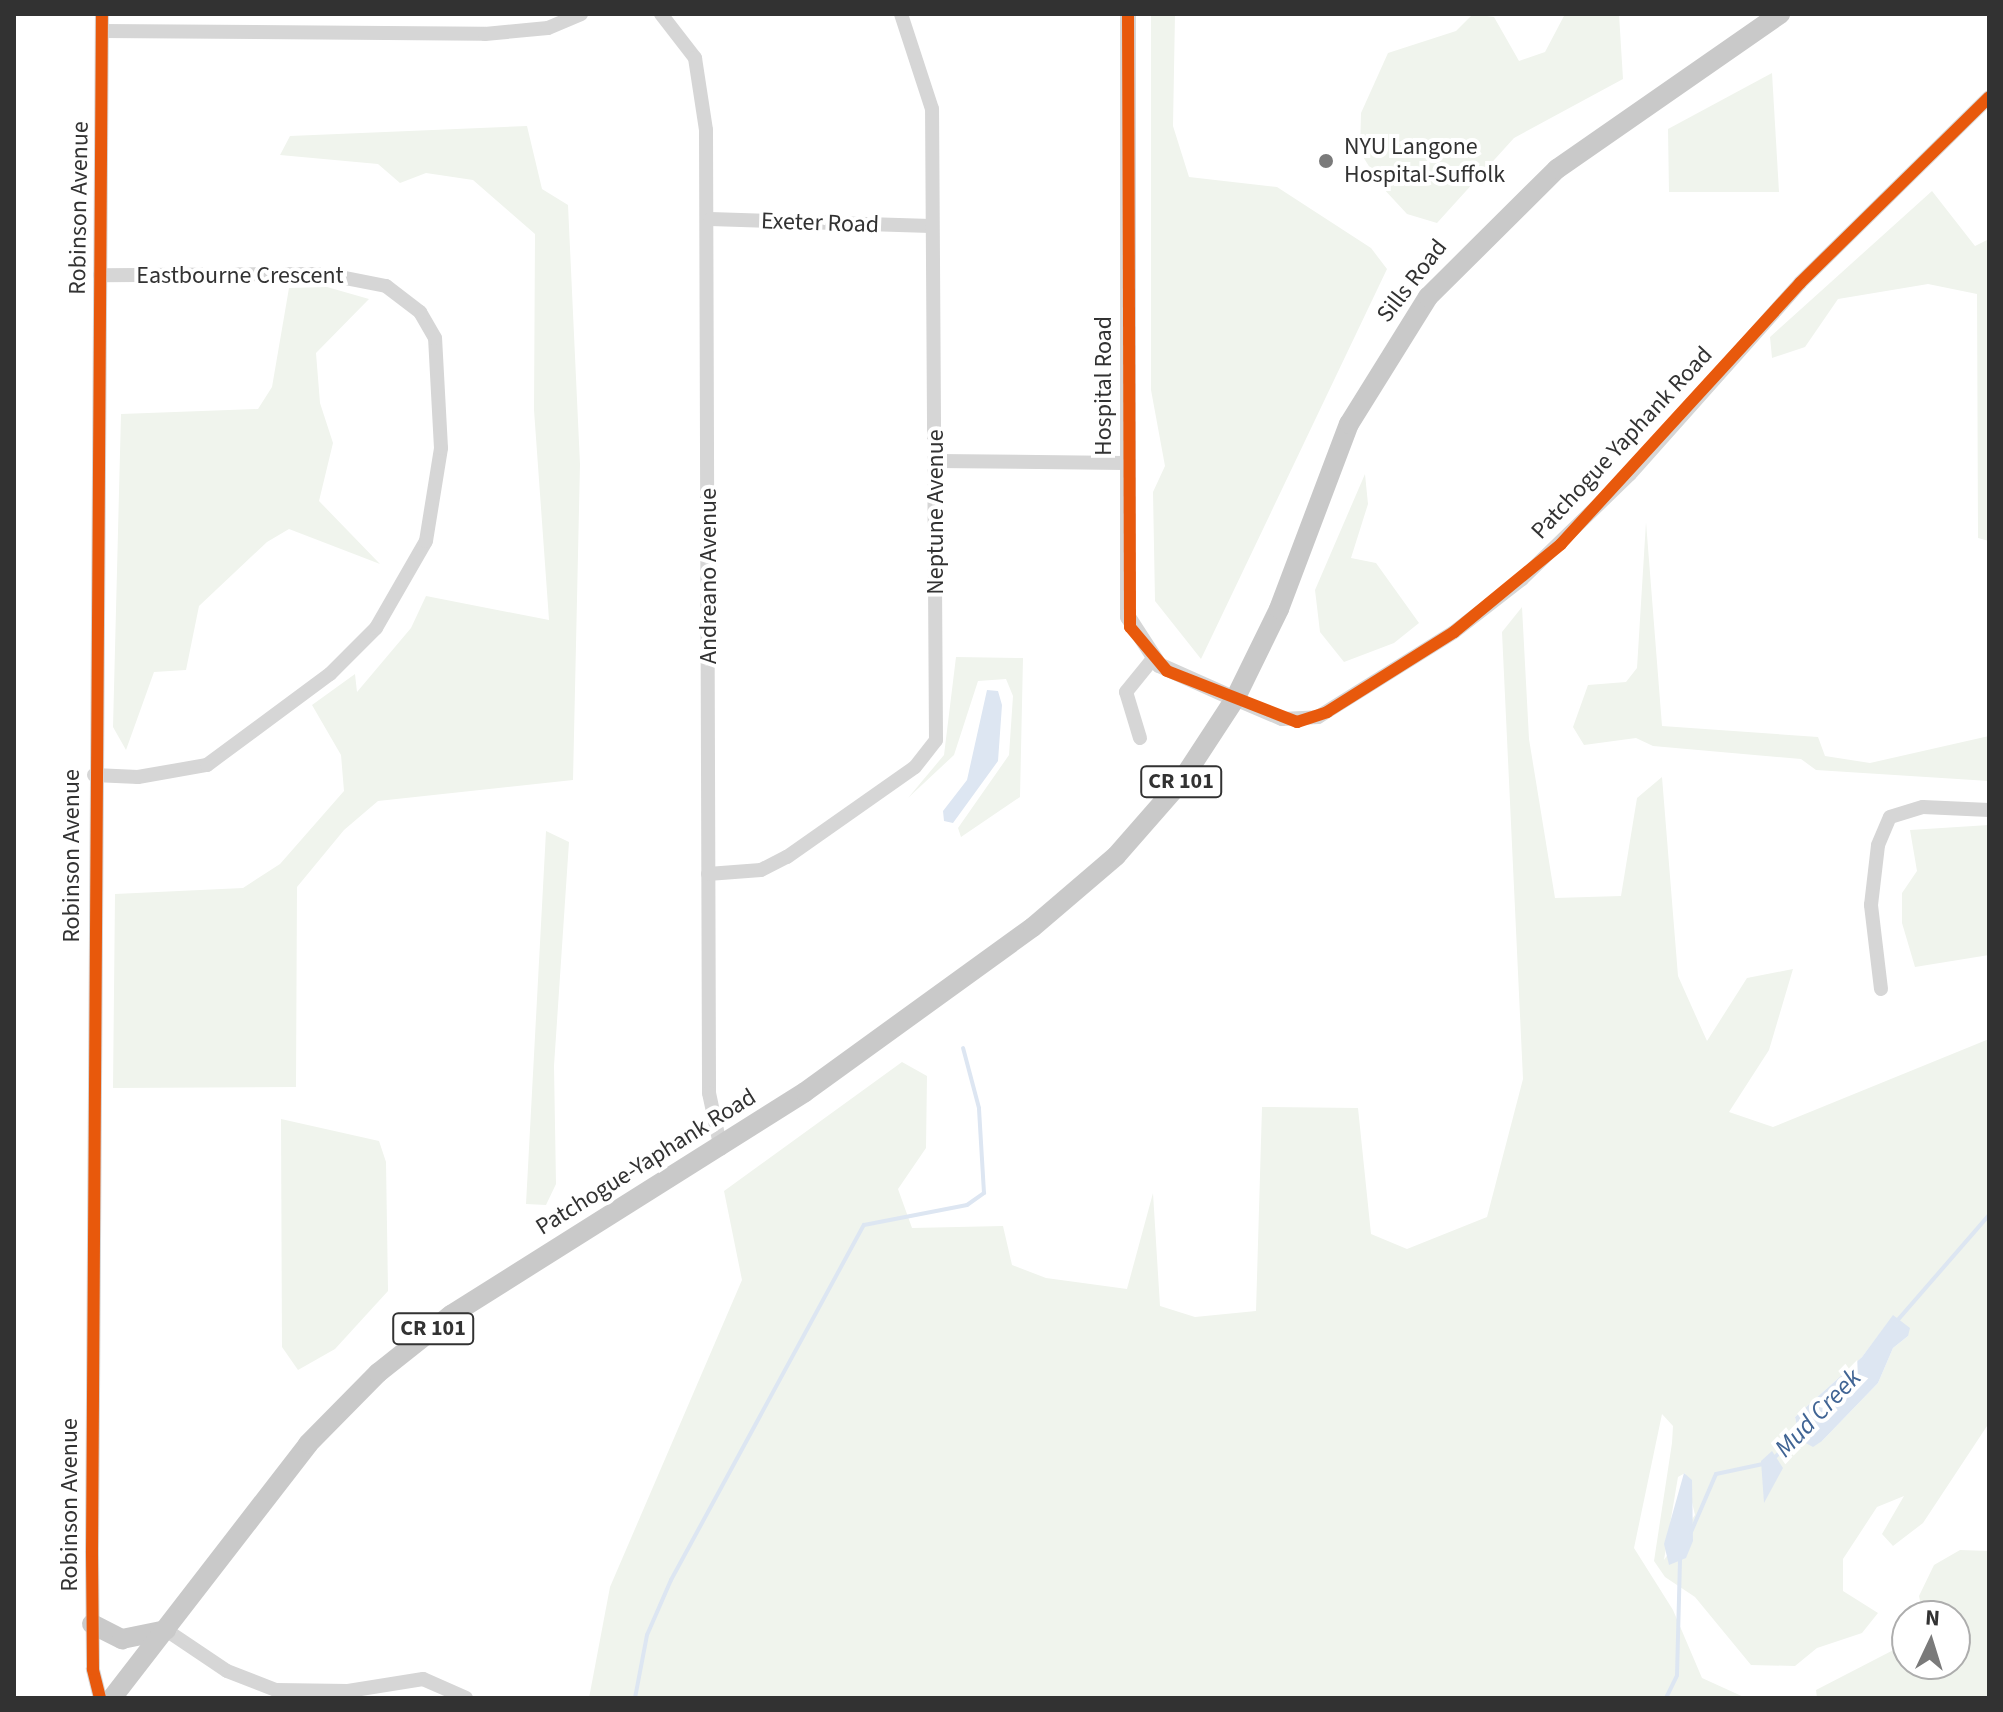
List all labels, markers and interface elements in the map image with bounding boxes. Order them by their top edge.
street label: Robinson Avenue [63,121,95,295]
place label: NYU Langone Hospital-Suffolk [1344,133,1505,189]
marker: NYU Langone Hospital-Suffolk [1315,150,1337,172]
street label: Exeter Road [760,207,880,239]
street label: Sills Road [1371,234,1453,328]
street label: Eastbourne Crescent [136,262,344,290]
street label: Hospital Road [1090,316,1118,456]
street label: Patchogue Yaphank Road [1525,341,1719,545]
street label: Neptune Avenue [922,429,950,595]
street label: Andreano Avenue [695,488,723,664]
road number: CR 101 [1139,764,1223,800]
street label: Robinson Avenue [58,769,86,943]
street label: Patchogue-Yaphank Road [531,1082,761,1242]
road number: CR 101 [391,1311,475,1347]
water label: Mud Creek [1768,1362,1868,1464]
street label: Robinson Avenue [56,1418,84,1592]
north arrow [1891,1600,1971,1680]
text: N [1924,1602,1941,1635]

